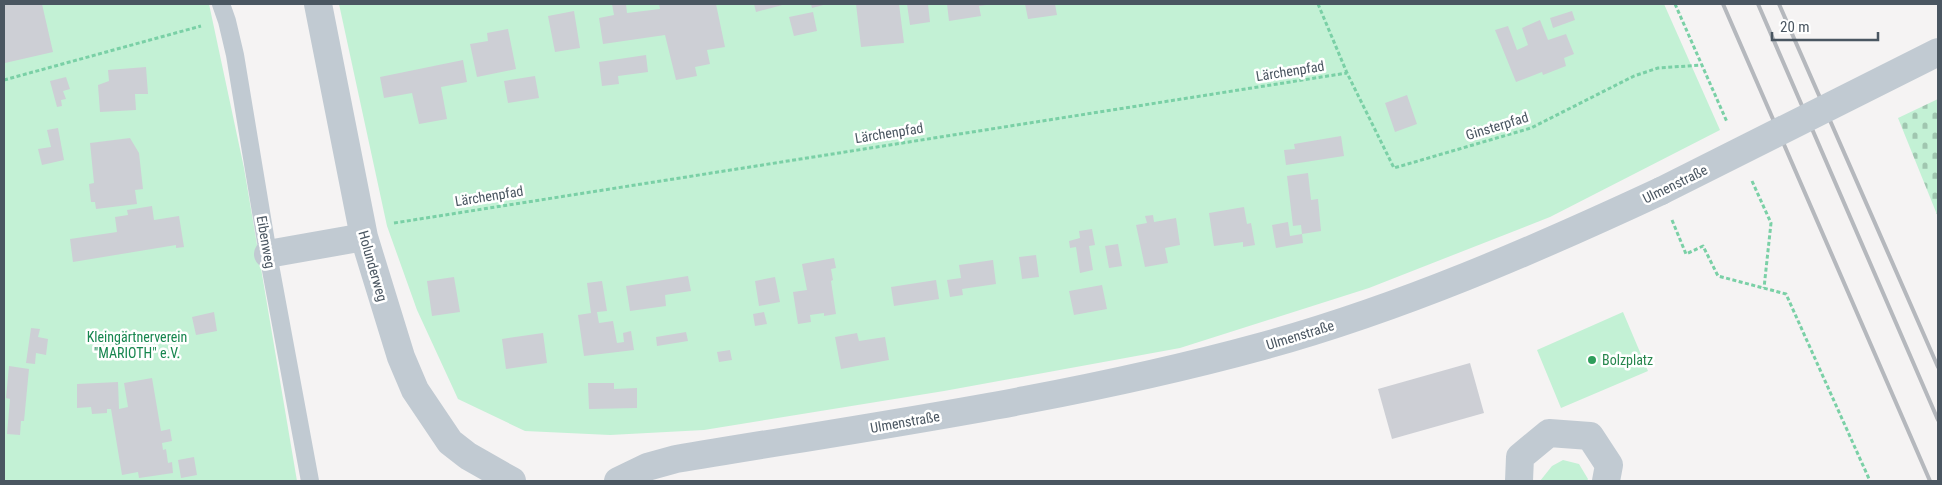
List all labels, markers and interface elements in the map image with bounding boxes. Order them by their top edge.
scale bar [1772,10,1878,42]
text: 20 m [1780,18,1810,36]
street label: Lärchenpfad [1255,58,1325,84]
street label: Ginsterpfad [1464,109,1530,143]
street label: Lärchenpfad [854,120,924,146]
street label: Ulmenstraße [1640,161,1710,207]
street label: Lärchenpfad [454,183,524,209]
street label: Eibenweg [254,215,278,269]
street label: Holunderweg [355,229,391,303]
street label: Ulmenstraße [1264,317,1336,353]
park label: Kleingärtnerverein "MARIOTH" e.V. [87,329,187,361]
place label: Bolzplatz [1602,352,1653,368]
marker: Bolzplatz [1586,354,1598,366]
street label: Ulmenstraße [869,408,941,436]

